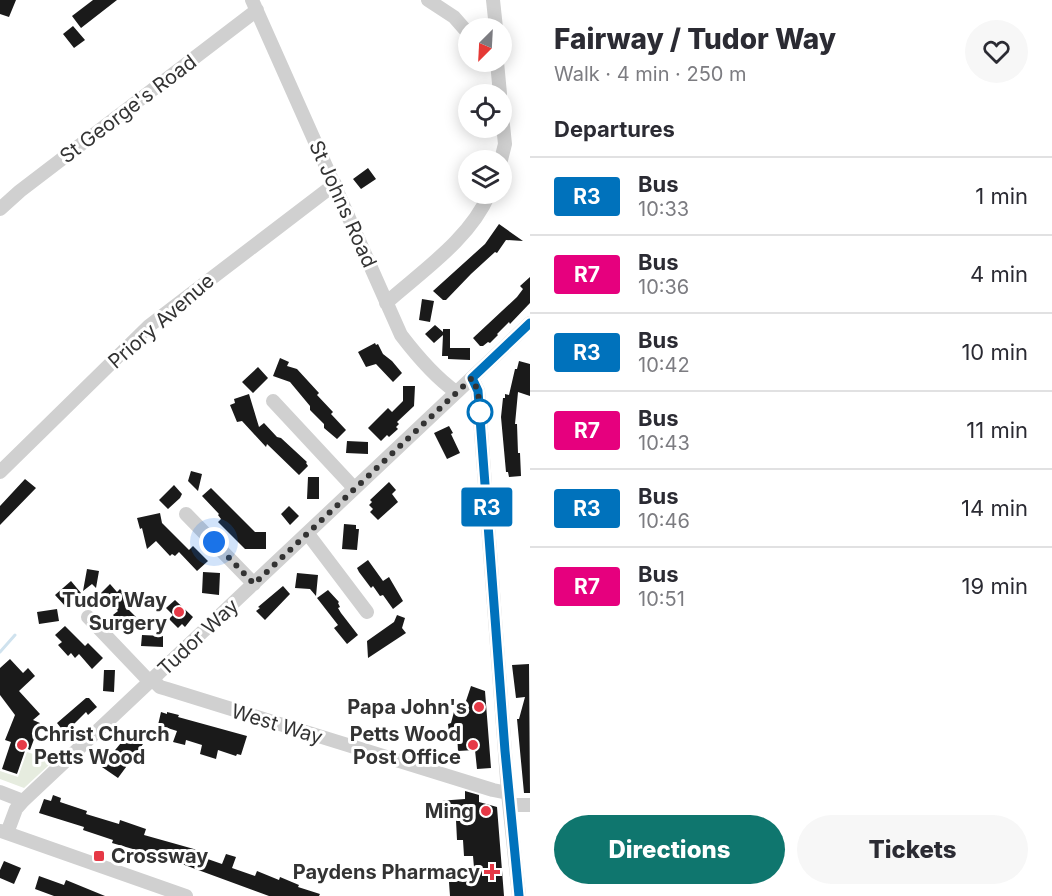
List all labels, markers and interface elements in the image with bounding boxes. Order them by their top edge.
north arrow [458,18,512,72]
map controls [458,18,512,204]
button: heart [965,20,1028,83]
text: Fairway / Tudor Way [554,22,836,56]
street label: St George's Road [55,50,201,168]
text: Walk · 4 min · 250 m [554,62,747,86]
button: locate [458,84,512,138]
text: Departures [554,116,675,142]
street label: St Johns Road [304,137,382,271]
button: layers [458,150,512,204]
text: Bus [638,171,679,197]
text: 1 min [975,183,1028,209]
text: R3 [573,184,601,209]
text: 10:33 [638,197,689,221]
text: Bus [638,249,679,275]
text: 4 min [970,261,1028,287]
text: R7 [574,262,600,287]
street label: Priory Avenue [103,269,219,373]
text: 10:36 [638,275,689,299]
text: Bus [638,327,679,353]
text: 10 min [961,339,1028,365]
text: R3 [573,340,601,365]
text: 10:42 [638,353,690,377]
unlabelled marker [467,399,493,425]
text: Bus [638,405,679,431]
text: 11 min [966,417,1028,443]
text: R7 [574,418,600,443]
text: 10:43 [638,431,690,455]
text: Bus [638,483,679,509]
line badge: R3 [460,488,514,526]
text: R3 [473,495,501,520]
text: 14 min [961,495,1028,521]
text: R3 [573,496,601,521]
text: 10:46 [638,509,690,533]
your location [199,527,229,557]
text: Bus [638,561,679,587]
text: 19 min [962,573,1028,599]
text: R7 [574,574,600,599]
text: 10:51 [638,587,685,611]
place label: Tudor Way Surgery [62,588,167,635]
street label: Tudor Way [153,594,243,680]
marker: Tudor Way Surgery [172,605,186,619]
place label: Papa John's [347,695,467,719]
street label: West Way [229,699,325,749]
marker: Papa John's [472,700,486,714]
place label: Christ Church Petts Wood [34,722,170,769]
place label: Petts Wood Post Office [350,722,461,769]
marker: Christ Church Petts Wood [15,738,29,752]
marker: Petts Wood Post Office [466,738,480,752]
place label: Ming [425,799,474,823]
marker: Ming [479,804,493,818]
button: Directions [554,815,785,884]
button: Tickets [797,815,1028,884]
place label: Crossway [111,844,208,868]
marker: Crossway [92,849,106,863]
place label: Paydens Pharmacy [293,860,480,884]
marker: Paydens Pharmacy [485,865,499,879]

